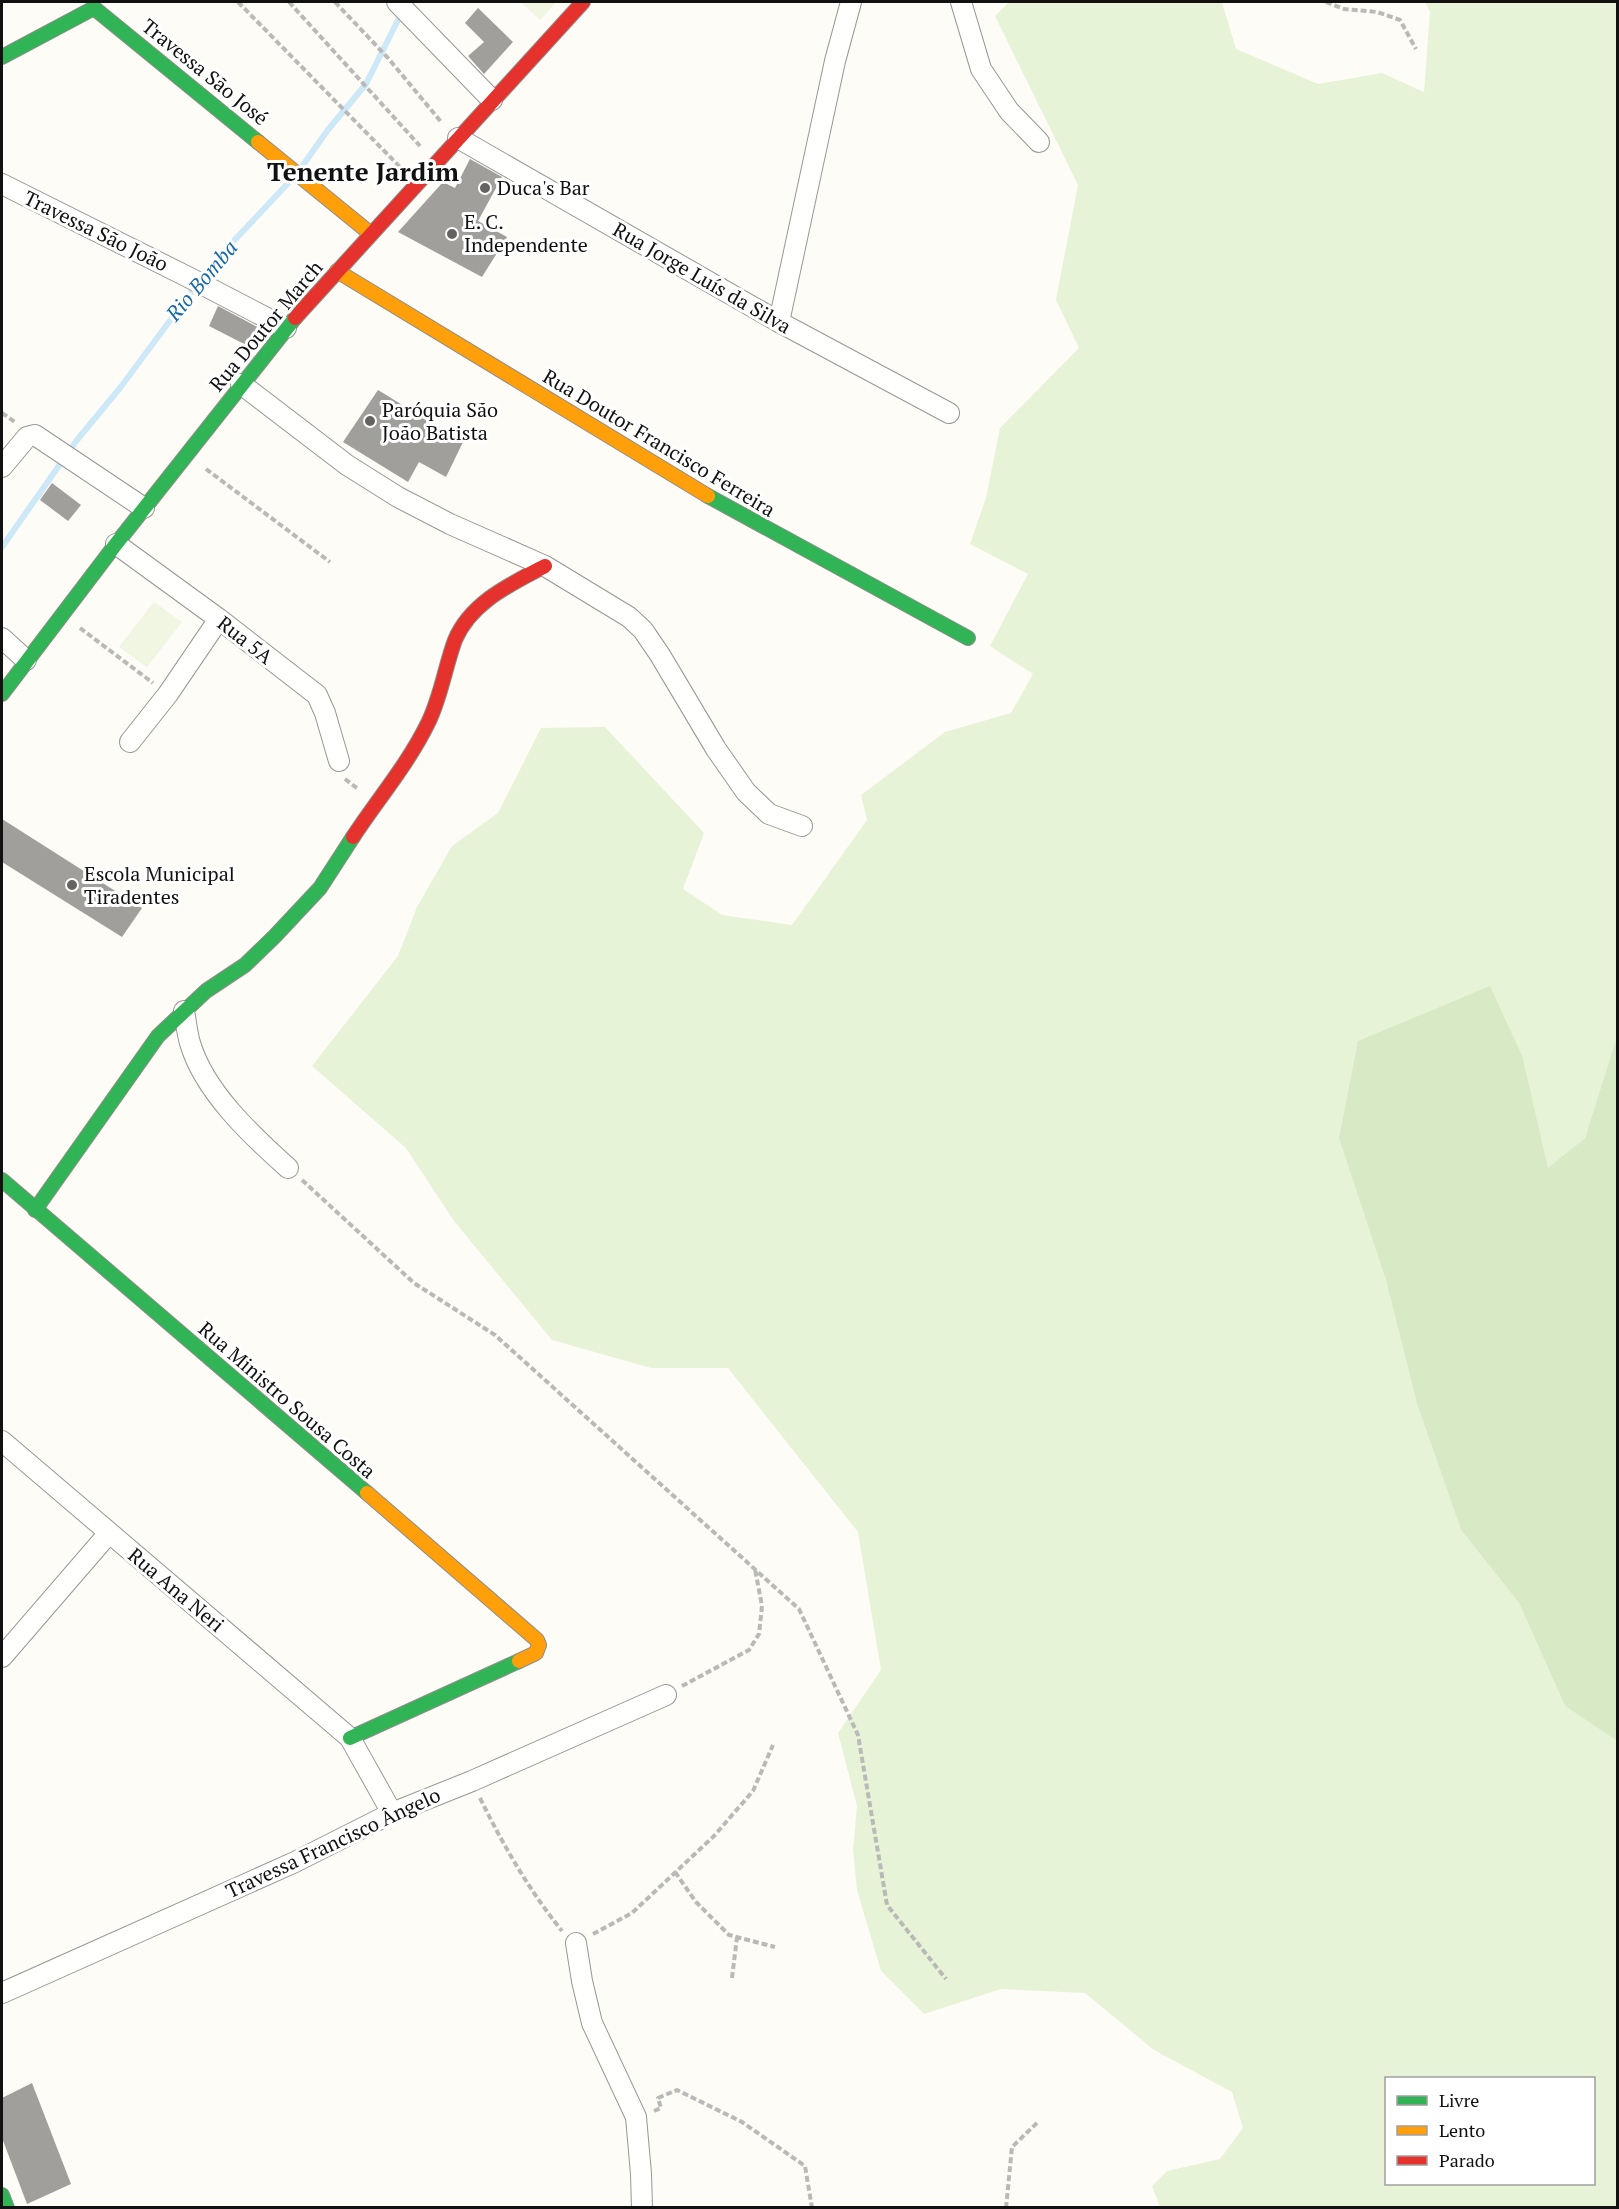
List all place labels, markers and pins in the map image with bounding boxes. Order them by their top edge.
place label: Duca's Bar [497,174,590,201]
marker: Duca's Bar [478,181,492,195]
place label: E. C. Independente [464,208,588,258]
marker: E. C. Independente [445,227,459,241]
place label: Paróquia São João Batista [382,396,498,446]
marker: Paróquia São João Batista [363,414,377,428]
place label: Escola Municipal Tiradentes [84,860,235,910]
marker: Escola Municipal Tiradentes [65,878,79,892]

